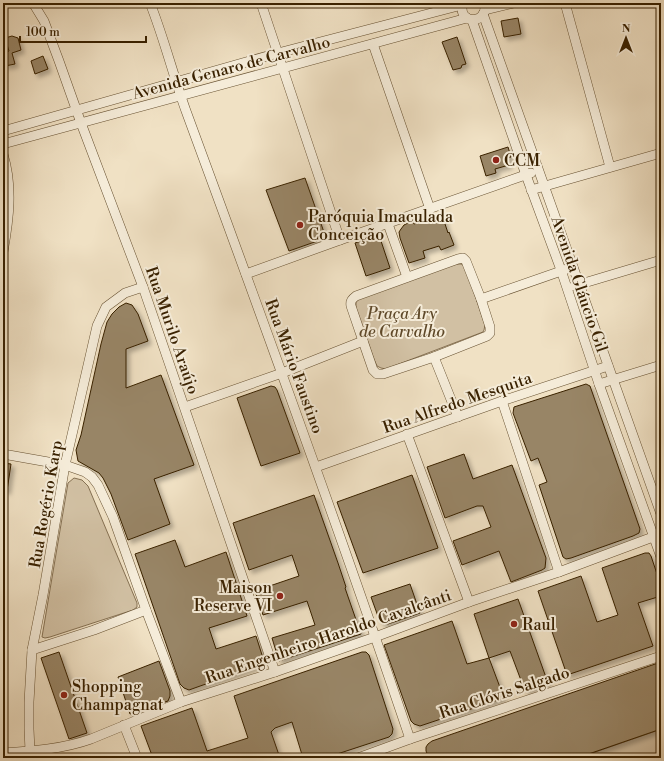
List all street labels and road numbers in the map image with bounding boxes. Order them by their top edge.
street label: Avenida Genaro de Carvalho [129,32,332,104]
street label: Avenida Gláucio Gil [546,213,612,355]
street label: Rua Murilo Araújo [141,264,203,397]
street label: Rua Mário Faustino [260,296,328,436]
street label: Rua Alfredo Mesquita [380,368,535,438]
street label: Rua Rogério Karp [25,439,67,570]
street label: Rua Engenheiro Haroldo Cavalcânti [203,585,454,689]
street label: Rua Clóvis Salgado [437,662,572,723]

